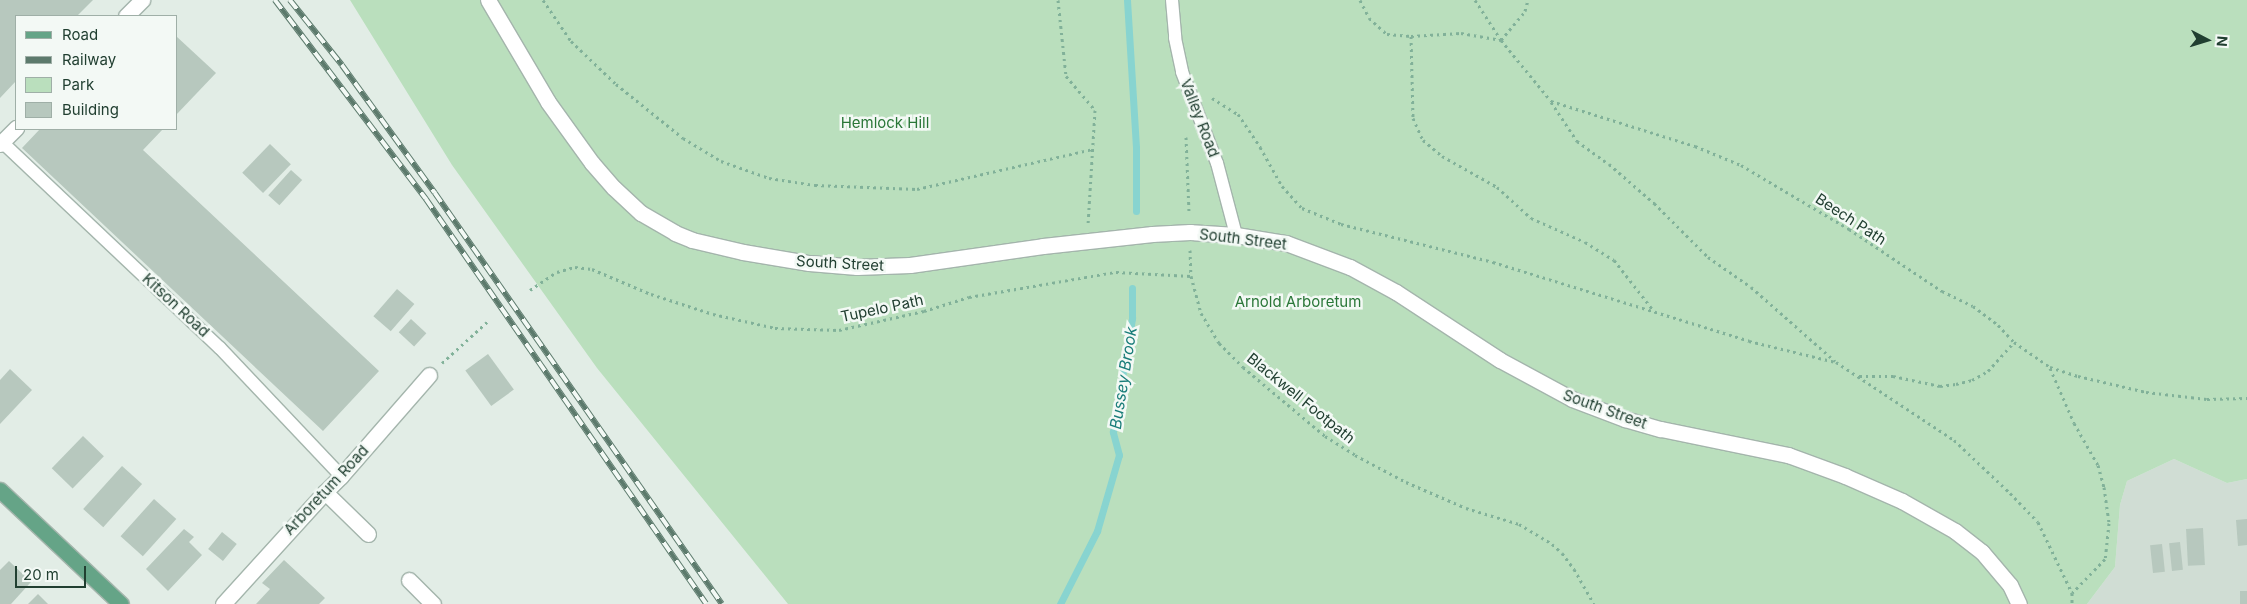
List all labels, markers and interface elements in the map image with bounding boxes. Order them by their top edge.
legend [15,15,178,130]
north arrow [2182,15,2232,65]
text: Road [62,25,98,44]
text: N [2214,35,2231,47]
text: Railway [62,50,116,69]
text: Park [62,75,94,94]
street label: Valley Road [1177,76,1223,160]
text: Building [62,100,119,119]
park label: Hemlock Hill [841,114,929,132]
street label: Beech Path [1812,189,1890,249]
street label: South Street [1198,225,1288,253]
street label: South Street [796,252,884,274]
street label: Kitson Road [139,269,213,341]
street label: Tupelo Path [839,290,925,326]
park label: Arnold Arboretum [1235,293,1361,311]
water label: Bussey Brook [1105,325,1141,431]
street label: Blackwell Footpath [1243,349,1359,447]
street label: South Street [1561,386,1649,432]
street label: Arboretum Road [280,441,372,539]
scale bar [18,556,89,588]
text: 20 m [23,565,59,584]

